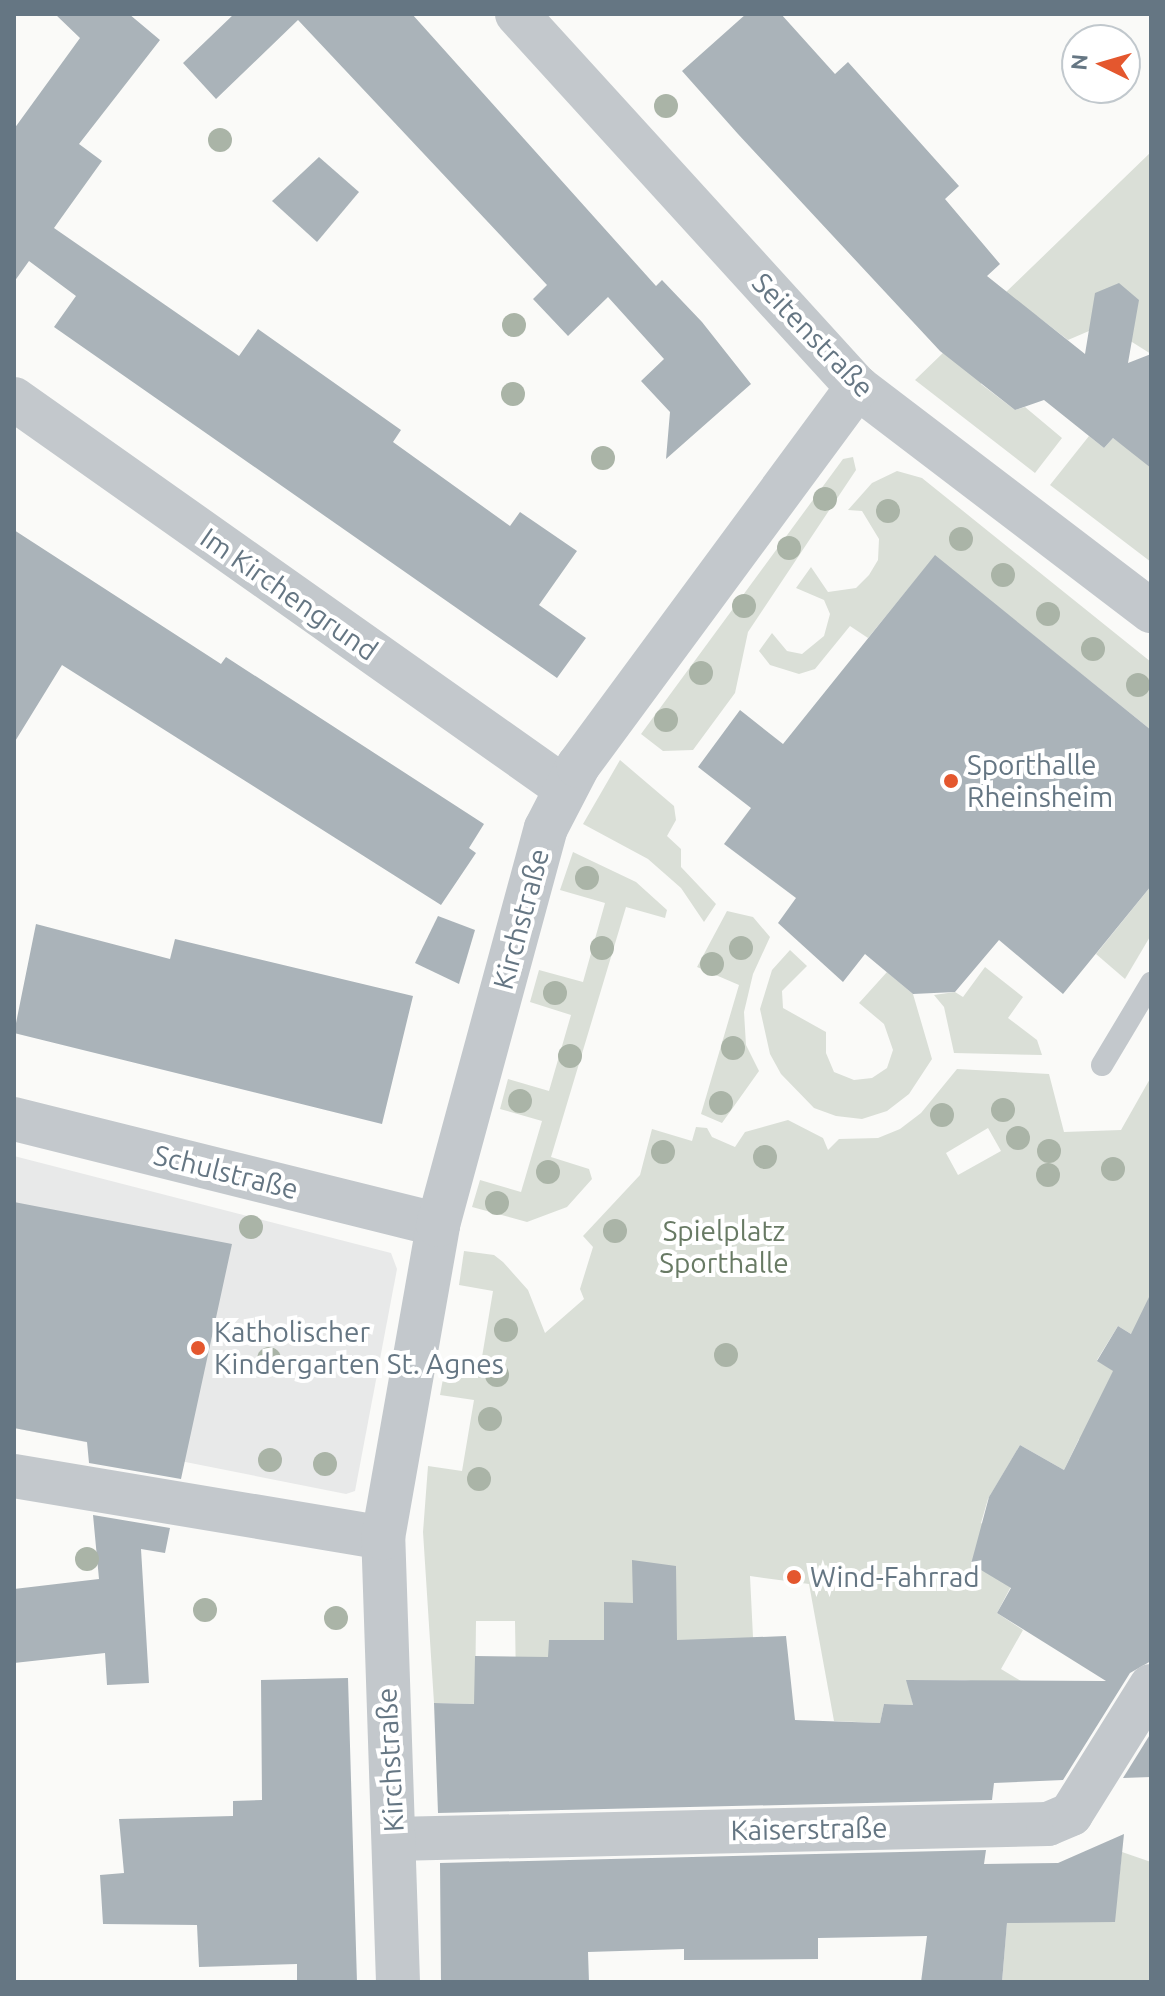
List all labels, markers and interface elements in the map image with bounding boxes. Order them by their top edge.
north arrow [1061,24,1141,104]
text: N [1065,53,1092,71]
street label: Seitenstraße [745,266,881,404]
street label: Im Kirchengrund [194,521,384,667]
place label: Sporthalle Rheinsheim [967,748,1113,814]
marker: Sporthalle Rheinsheim [942,772,960,790]
street label: Kirchstraße [486,845,556,993]
street label: Schulstraße [150,1138,302,1206]
park label: Spielplatz Sporthalle [659,1214,789,1280]
place label: Katholischer Kindergarten St. Agnes [214,1315,504,1381]
marker: Katholischer Kindergarten St. Agnes [189,1339,207,1357]
place label: Wind-Fahrrad [810,1560,980,1594]
marker: Wind-Fahrrad [785,1568,803,1586]
street label: Kirchstraße [369,1687,411,1833]
street label: Kaiserstraße [730,1811,888,1847]

